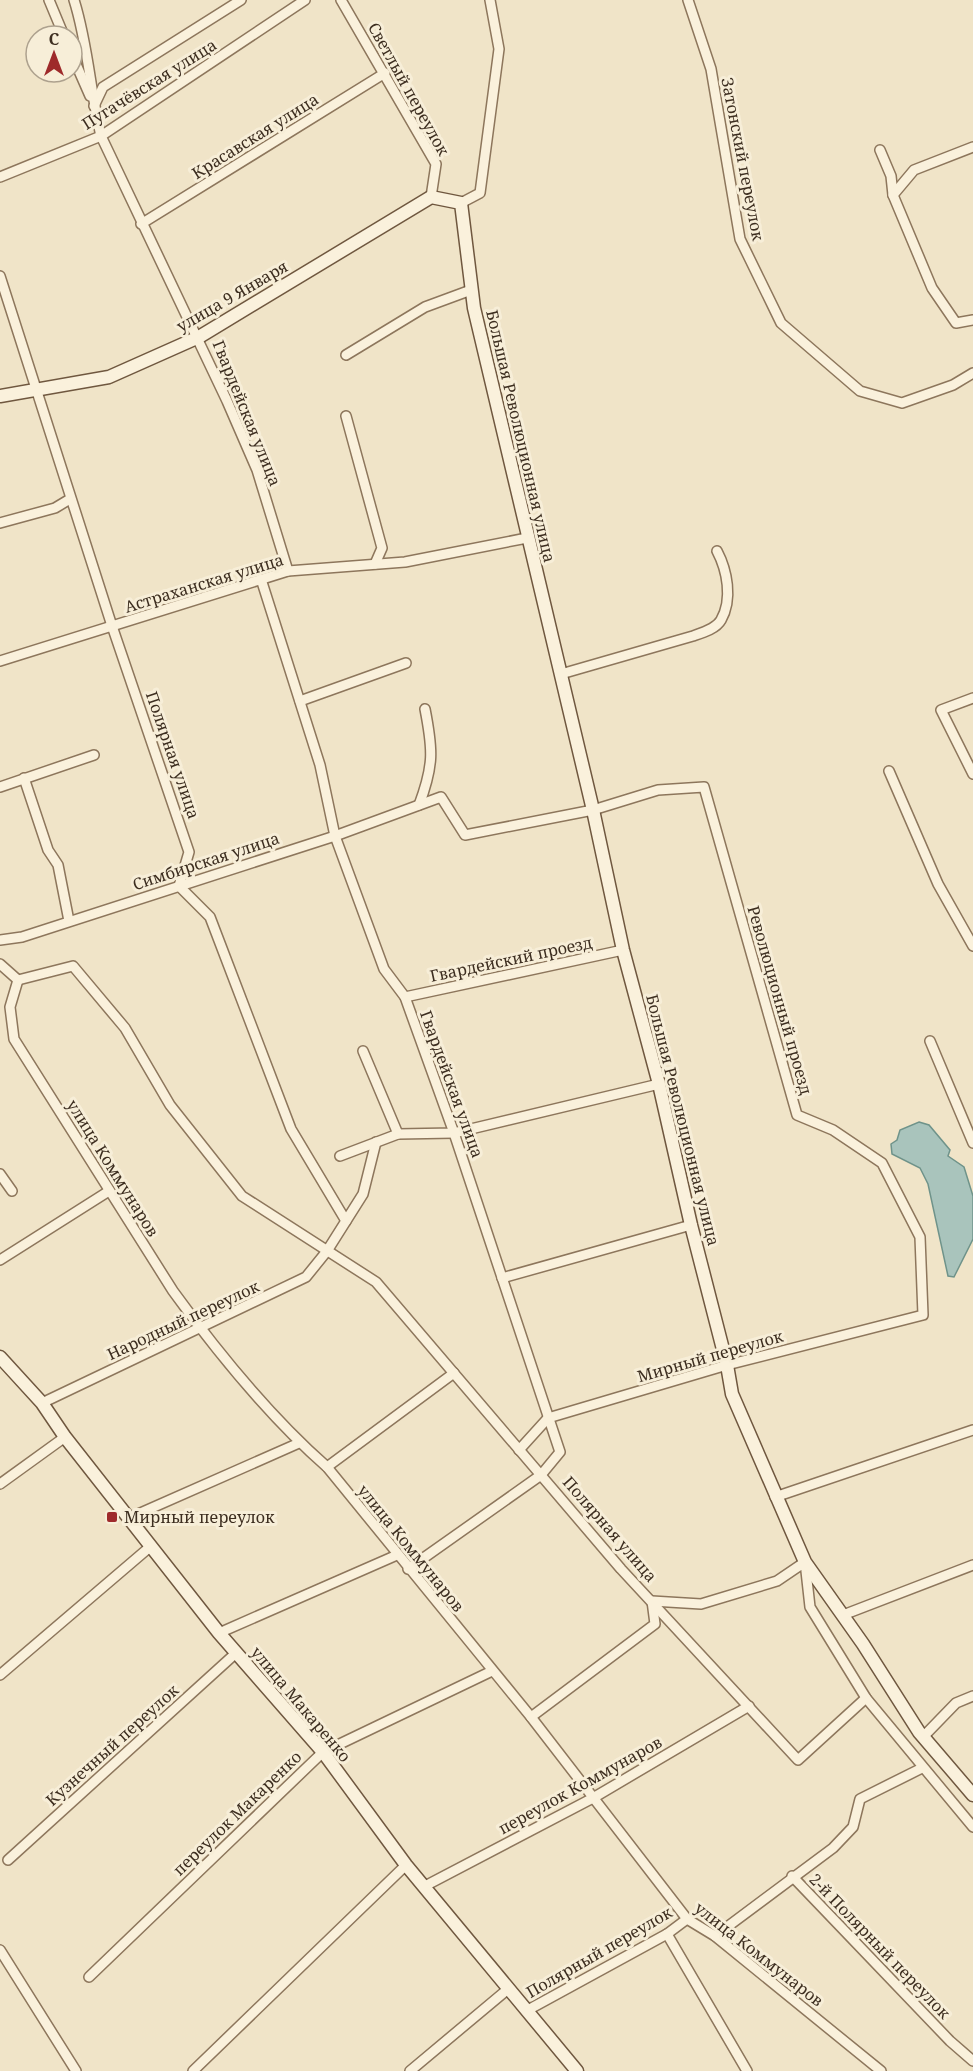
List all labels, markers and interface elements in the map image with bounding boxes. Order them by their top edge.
street label: Светлый переулок [363,18,455,160]
north arrow [24,24,84,84]
text: С [49,28,59,50]
street label: Пугачёвская улица [77,34,221,134]
street label: Затонский переулок [716,76,770,243]
street label: Красавская улица [187,88,323,184]
street label: улица 9 Января [172,255,292,337]
street label: Большая Революционная улица [481,308,561,564]
street label: Гвардейская улица [208,337,286,489]
street label: Астраханская улица [122,548,286,618]
street label: Полярная улица [141,688,205,822]
street label: Симбирская улица [130,827,282,895]
street label: Революционный проезд [742,903,818,1097]
street label: Гвардейский проезд [428,931,594,987]
street label: Большая Революционная улица [641,992,725,1248]
street label: Гвардейская улица [415,1007,489,1161]
street label: улица Коммунаров [62,1095,164,1241]
street label: Народный переулок [103,1275,263,1365]
street label: Мирный переулок [635,1325,786,1387]
street label: Полярная улица [558,1471,662,1587]
street label: улица Коммунаров [353,1480,469,1616]
place label: Мирный переулок [124,1506,275,1528]
marker: Мирный переулок [105,1510,119,1524]
street label: улица Макаренко [246,1641,356,1767]
street label: Кузнечный переулок [41,1679,184,1811]
street label: переулок Коммунаров [494,1731,666,1839]
street label: переулок Макаренко [168,1746,306,1880]
street label: 2-й Полярный переулок [805,1869,956,2024]
street label: улица Коммунаров [690,1897,828,2011]
street label: Полярный переулок [522,1901,677,2003]

